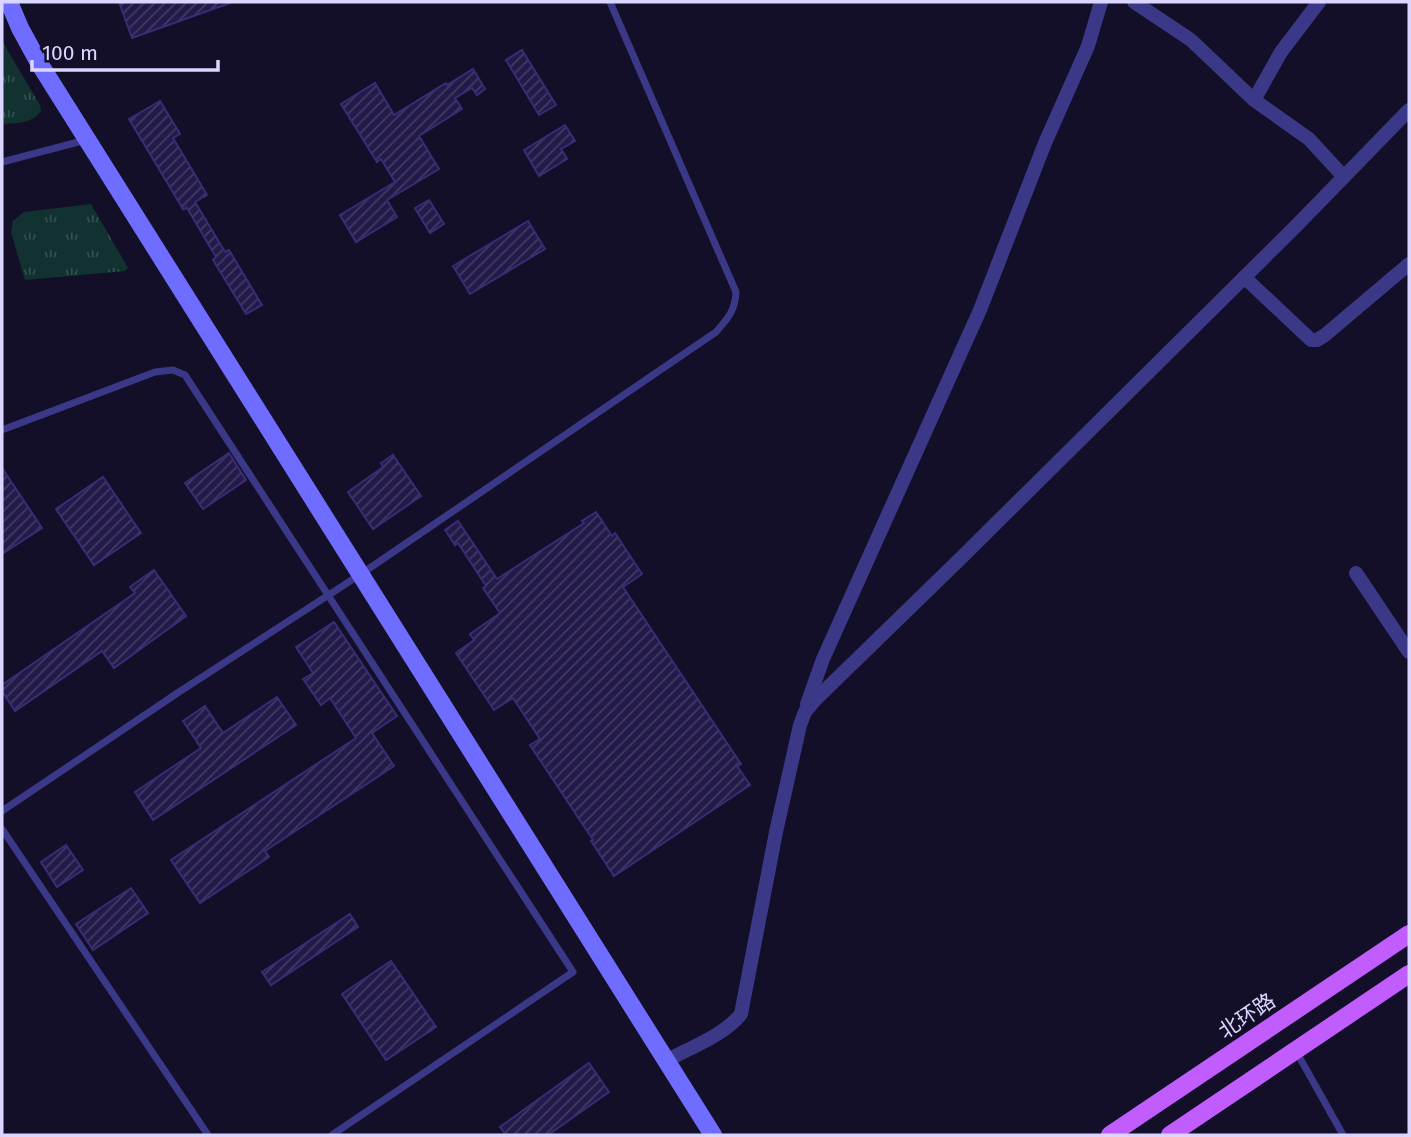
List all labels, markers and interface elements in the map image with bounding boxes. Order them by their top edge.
scale bar [32,28,217,72]
text: 100 m [42,40,98,66]
street label: 北环路 [1214,988,1280,1044]

